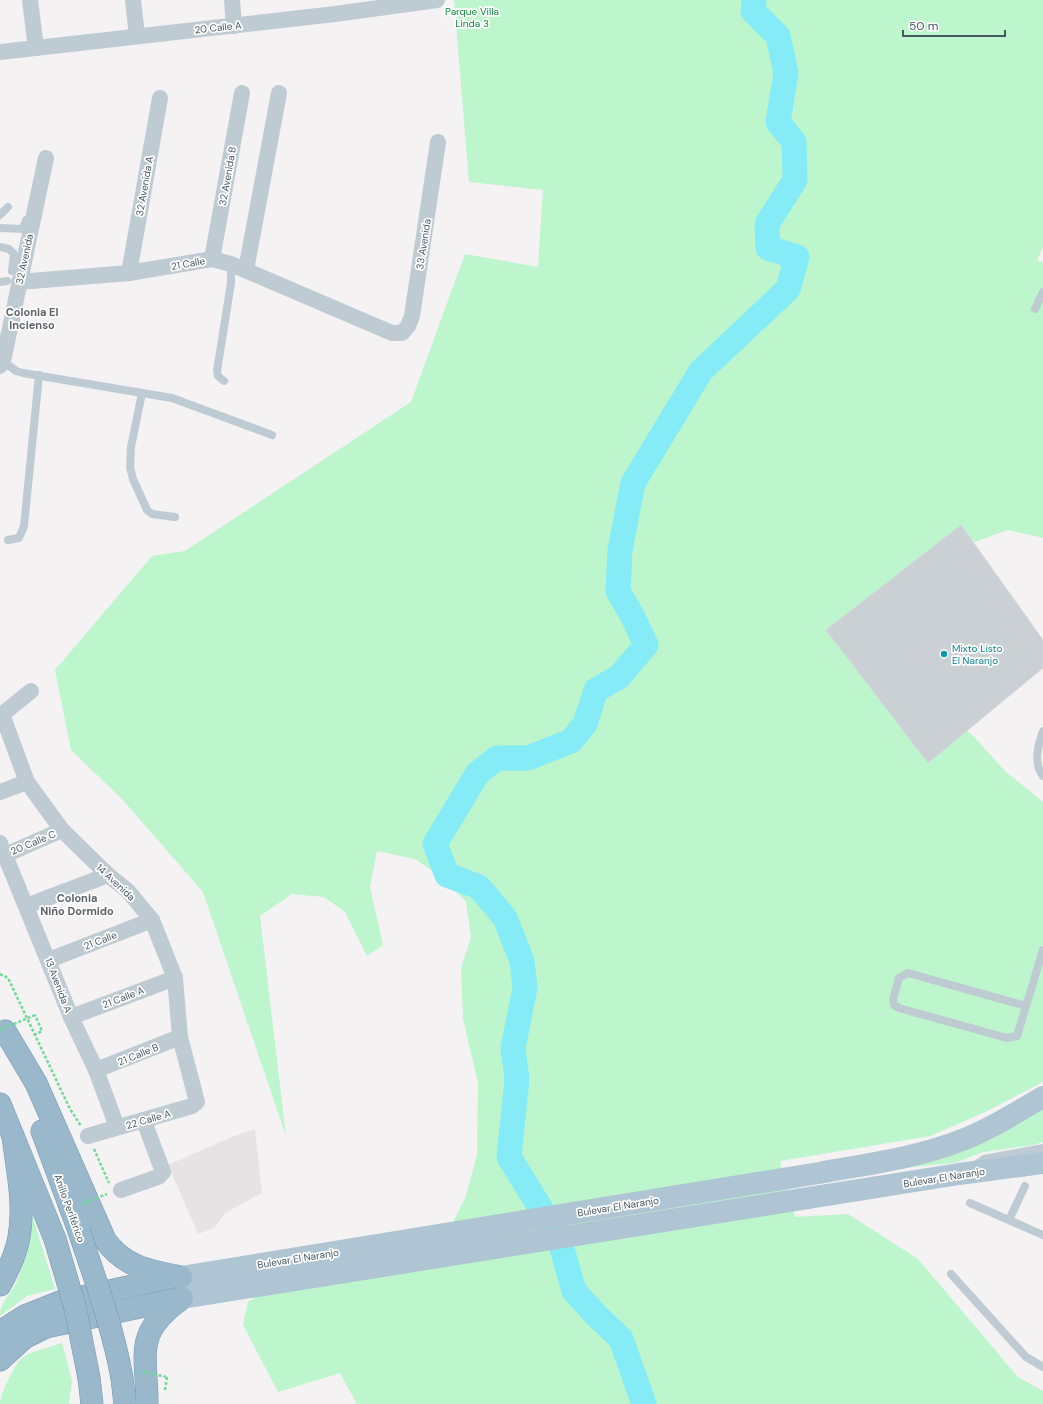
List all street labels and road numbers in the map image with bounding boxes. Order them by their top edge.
street label: 20 Calle A [194,19,243,36]
street label: 32 Avenida B [216,146,239,207]
street label: 32 Avenida A [133,155,156,217]
street label: 33 Avenida [413,218,434,270]
street label: 32 Avenida [13,233,36,285]
street label: 21 Calle [170,254,206,273]
street label: 20 Calle C [9,827,58,858]
street label: 14 Avenida [93,861,138,904]
street label: 21 Calle [82,928,119,953]
street label: 13 Avenida A [42,956,75,1015]
street label: 21 Calle A [101,983,146,1011]
street label: 21 Calle B [116,1040,161,1069]
street label: 22 Calle A [124,1107,172,1132]
street label: Bulevar El Naranjo [902,1165,986,1190]
street label: Anillo Periférico [51,1172,88,1244]
street label: Bulevar El Naranjo [576,1194,660,1219]
street label: Bulevar El Naranjo [256,1246,340,1271]

